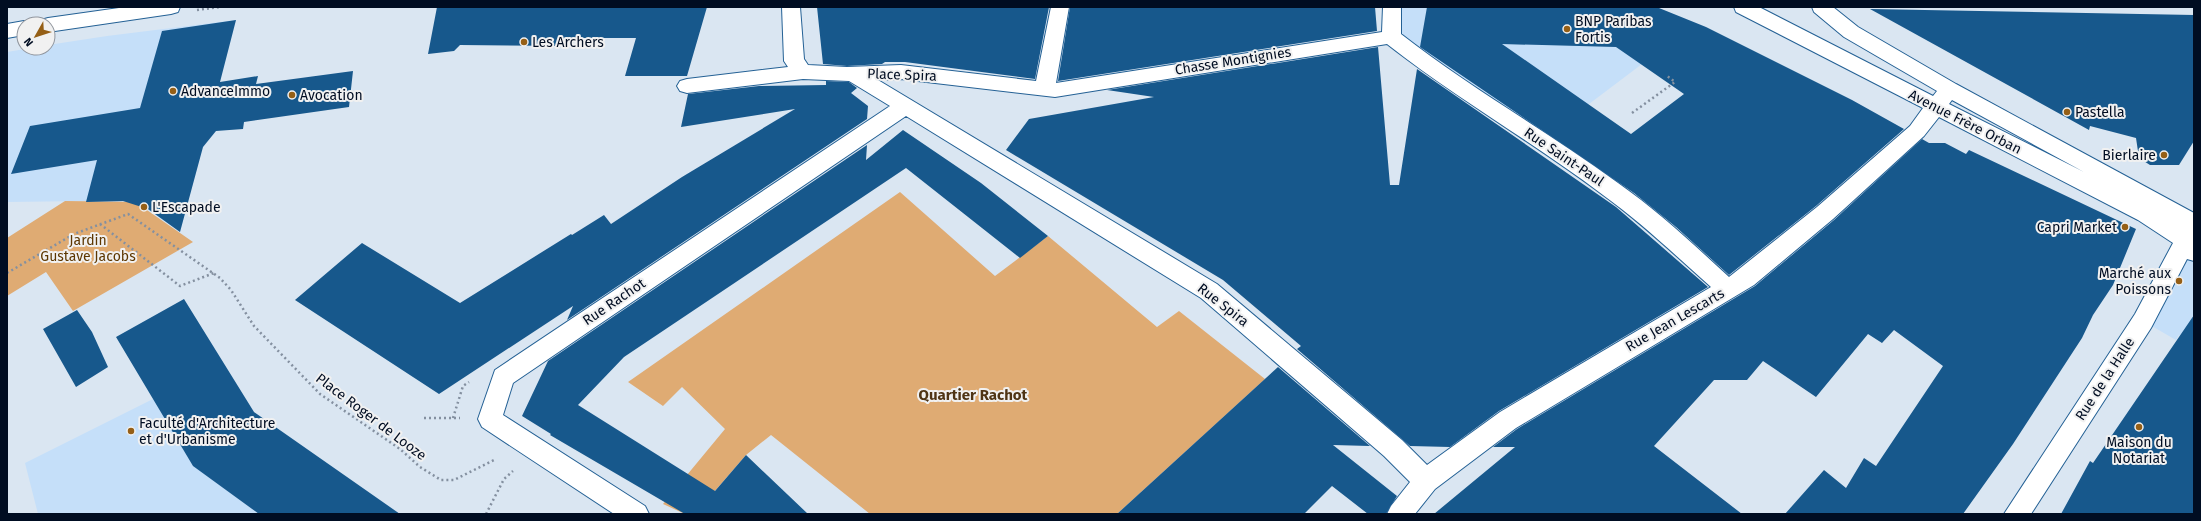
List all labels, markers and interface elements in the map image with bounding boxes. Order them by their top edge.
place label: BNP Paribas Fortis [1575,13,1652,46]
north arrow [16,16,56,56]
marker: BNP Paribas Fortis [1562,24,1572,34]
place label: Les Archers [532,34,604,51]
text: N [21,35,36,49]
marker: Les Archers [519,37,529,47]
street label: Chasse Montignies [1174,43,1293,79]
street label: Place Spira [867,65,937,85]
place label: AdvanceImmo [181,83,270,100]
marker: AdvanceImmo [168,86,178,96]
street label: Avenue Frère Orban [1906,86,2024,158]
place label: Avocation [300,87,363,104]
marker: Avocation [287,90,297,100]
place label: Pastella [2075,104,2125,121]
marker: Pastella [2062,107,2072,117]
street label: Rue Saint-Paul [1521,124,1607,190]
place label: Bierlaire [2102,147,2156,164]
marker: Bierlaire [2159,150,2169,160]
place label: L'Escapade [152,199,221,216]
marker: L'Escapade [139,202,149,212]
place label: Capri Market [2037,219,2118,236]
marker: Capri Market [2120,222,2130,232]
park label: Jardin Gustave Jacobs [40,232,136,265]
place label: Marché aux Poissons [2099,265,2171,298]
street label: Rue Rachot [579,274,649,329]
marker: Marché aux Poissons [2174,276,2184,286]
street label: Rue Spira [1194,280,1252,330]
street label: Rue Jean Lescarts [1623,285,1728,355]
street label: Rue de la Halle [2072,334,2138,424]
street label: Place Roger de Looze [312,370,430,464]
district label: Quartier Rachot [919,386,1028,404]
place label: Faculté d'Architecture et d'Urbanisme [139,415,276,448]
marker: Maison du Notariat [2134,422,2144,432]
marker: Faculté d'Architecture et d'Urbanisme [126,426,136,436]
place label: Maison du Notariat [2106,434,2172,467]

